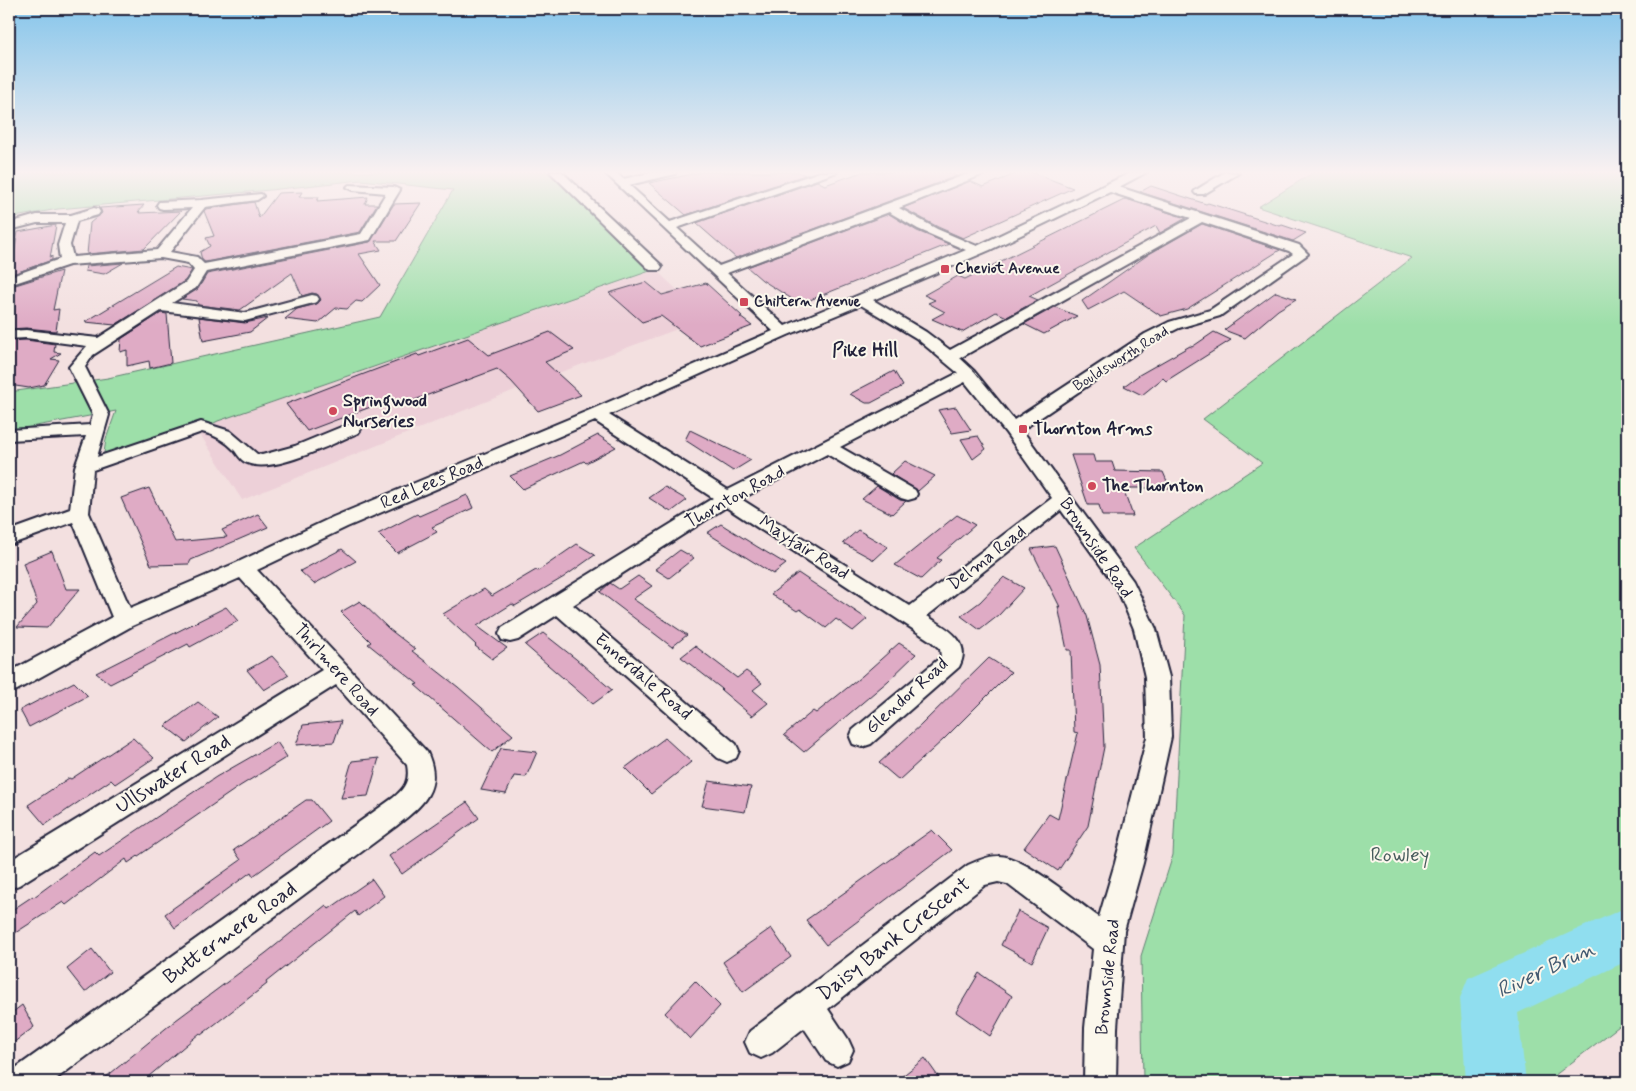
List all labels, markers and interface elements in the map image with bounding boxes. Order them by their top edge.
place label: Cheviot Avenue [955,259,1060,279]
marker: Cheviot Avenue [939,263,951,275]
place label: Chiltern Avenue [754,292,861,312]
marker: Chiltern Avenue [738,296,750,308]
street label: Bouldsworth Road [1069,322,1173,396]
district label: Pike Hill [832,338,898,363]
place label: Springwood Nurseries [343,389,427,434]
marker: Springwood Nurseries [327,405,339,417]
place label: Thornton Arms [1033,417,1153,441]
marker: Thornton Arms [1017,423,1029,435]
street label: Red Lees Road [377,451,487,515]
street label: Thornton Road [681,460,789,534]
place label: The Thornton [1102,474,1204,498]
marker: The Thornton [1086,480,1098,492]
street label: Brownside Road [1053,493,1139,603]
street label: Mayfair Road [754,510,854,586]
street label: Delma Road [943,520,1031,596]
street label: Thirlmere Road [288,618,384,722]
street label: Ennerdale Road [589,628,697,726]
street label: Glendor Road [860,652,954,740]
street label: Ullswater Road [110,727,236,821]
park label: Rowley [1370,841,1430,869]
street label: Daisy Bank Crescent [812,870,977,1008]
street label: Buttermere Road [157,875,303,991]
street label: Brownside Road [1090,918,1126,1036]
water label: River Brun [1492,935,1600,1005]

